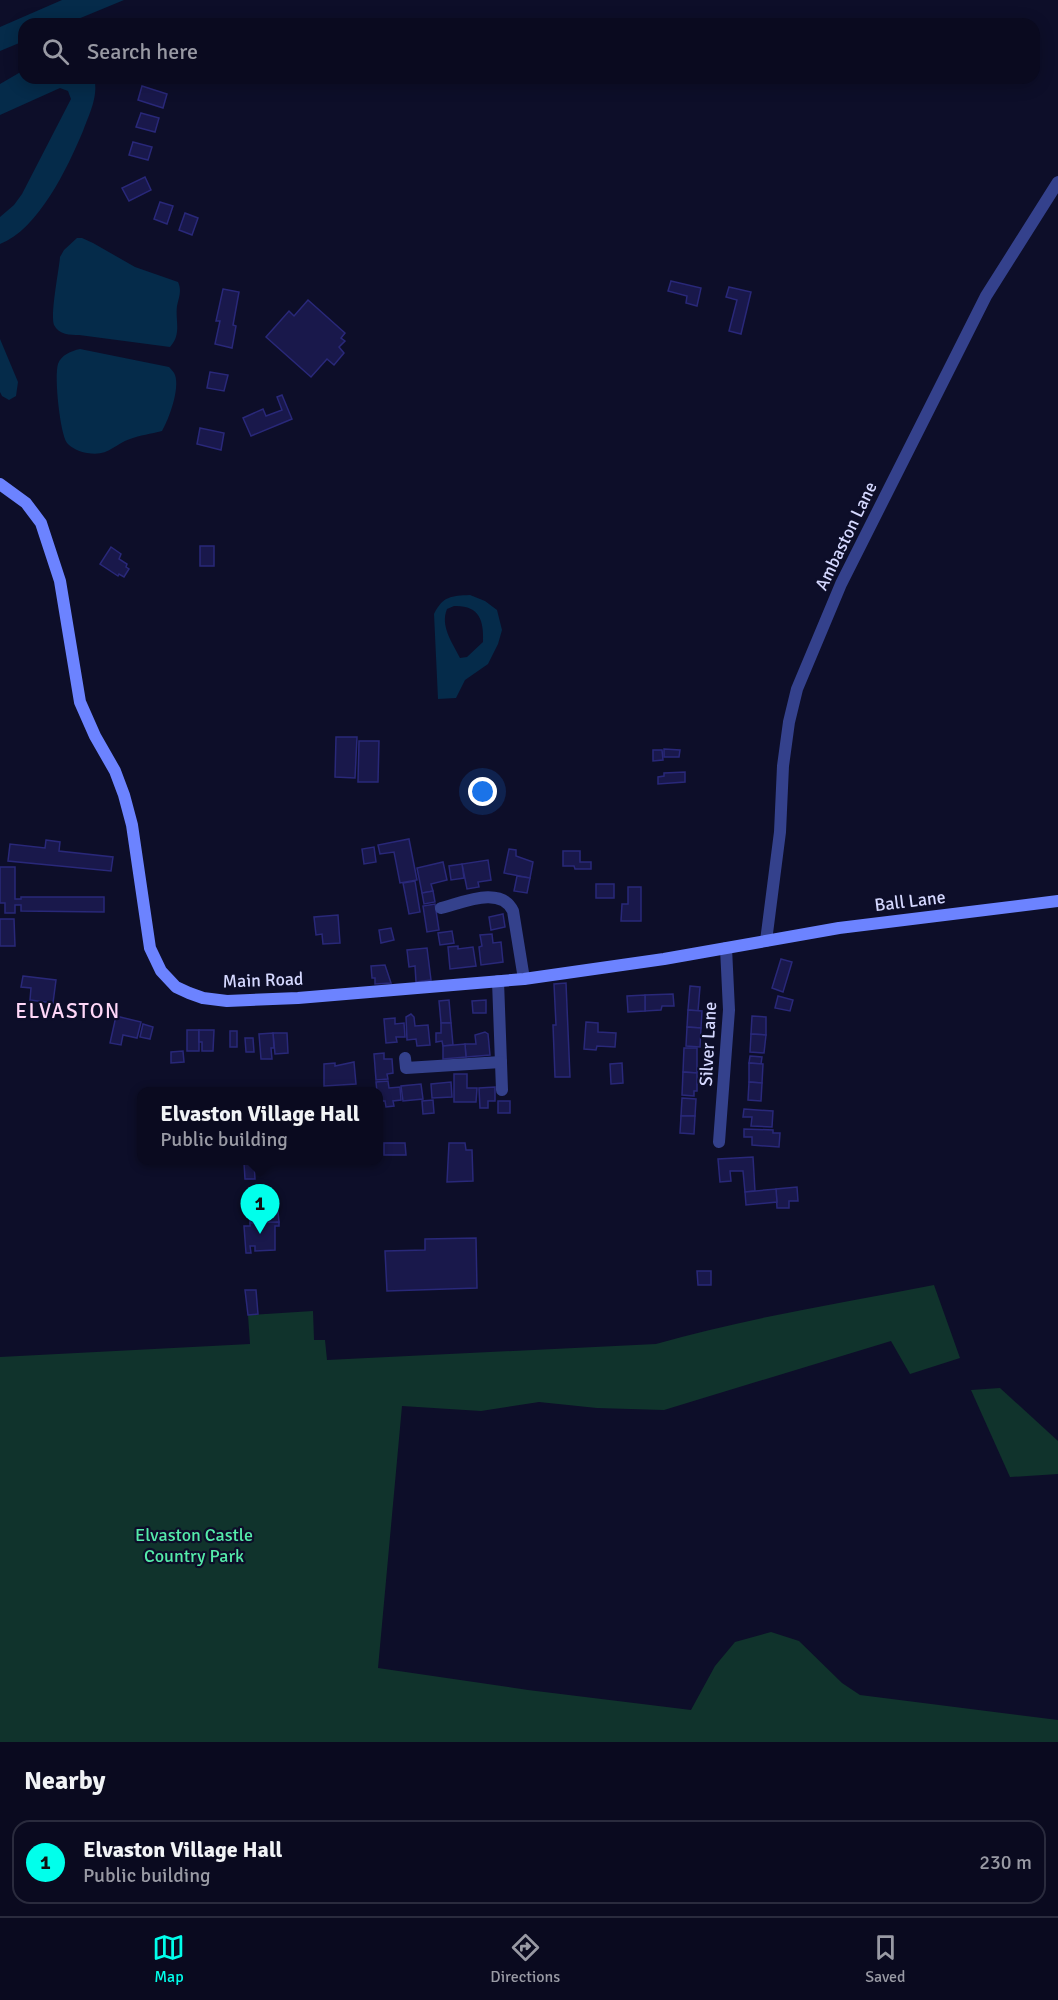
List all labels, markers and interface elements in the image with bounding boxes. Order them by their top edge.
search box [18,18,1040,84]
icon: search [39,35,72,68]
text: Search here [87,38,198,65]
street label: Ambaston Lane [810,478,882,594]
your location [468,777,497,806]
street label: Ball Lane [873,886,947,916]
street label: Main Road [222,968,304,992]
district label: ELVASTON [15,998,121,1024]
street label: Silver Lane [695,1001,721,1087]
popup [137,1087,383,1165]
text: Elvaston Village Hall [160,1100,360,1127]
text: Public building [160,1127,288,1152]
pin: 1 [240,1184,280,1234]
park label: Elvaston Castle Country Park [135,1524,253,1567]
text: Nearby [24,1765,105,1797]
text: Elvaston Village Hall [83,1836,282,1863]
text: 1 [40,1850,51,1875]
text: 230 m [979,1850,1032,1875]
text: Public building [83,1863,211,1888]
tab: Map [152,1931,185,1987]
tab: Directions [490,1931,560,1987]
tab: Saved [865,1931,906,1987]

